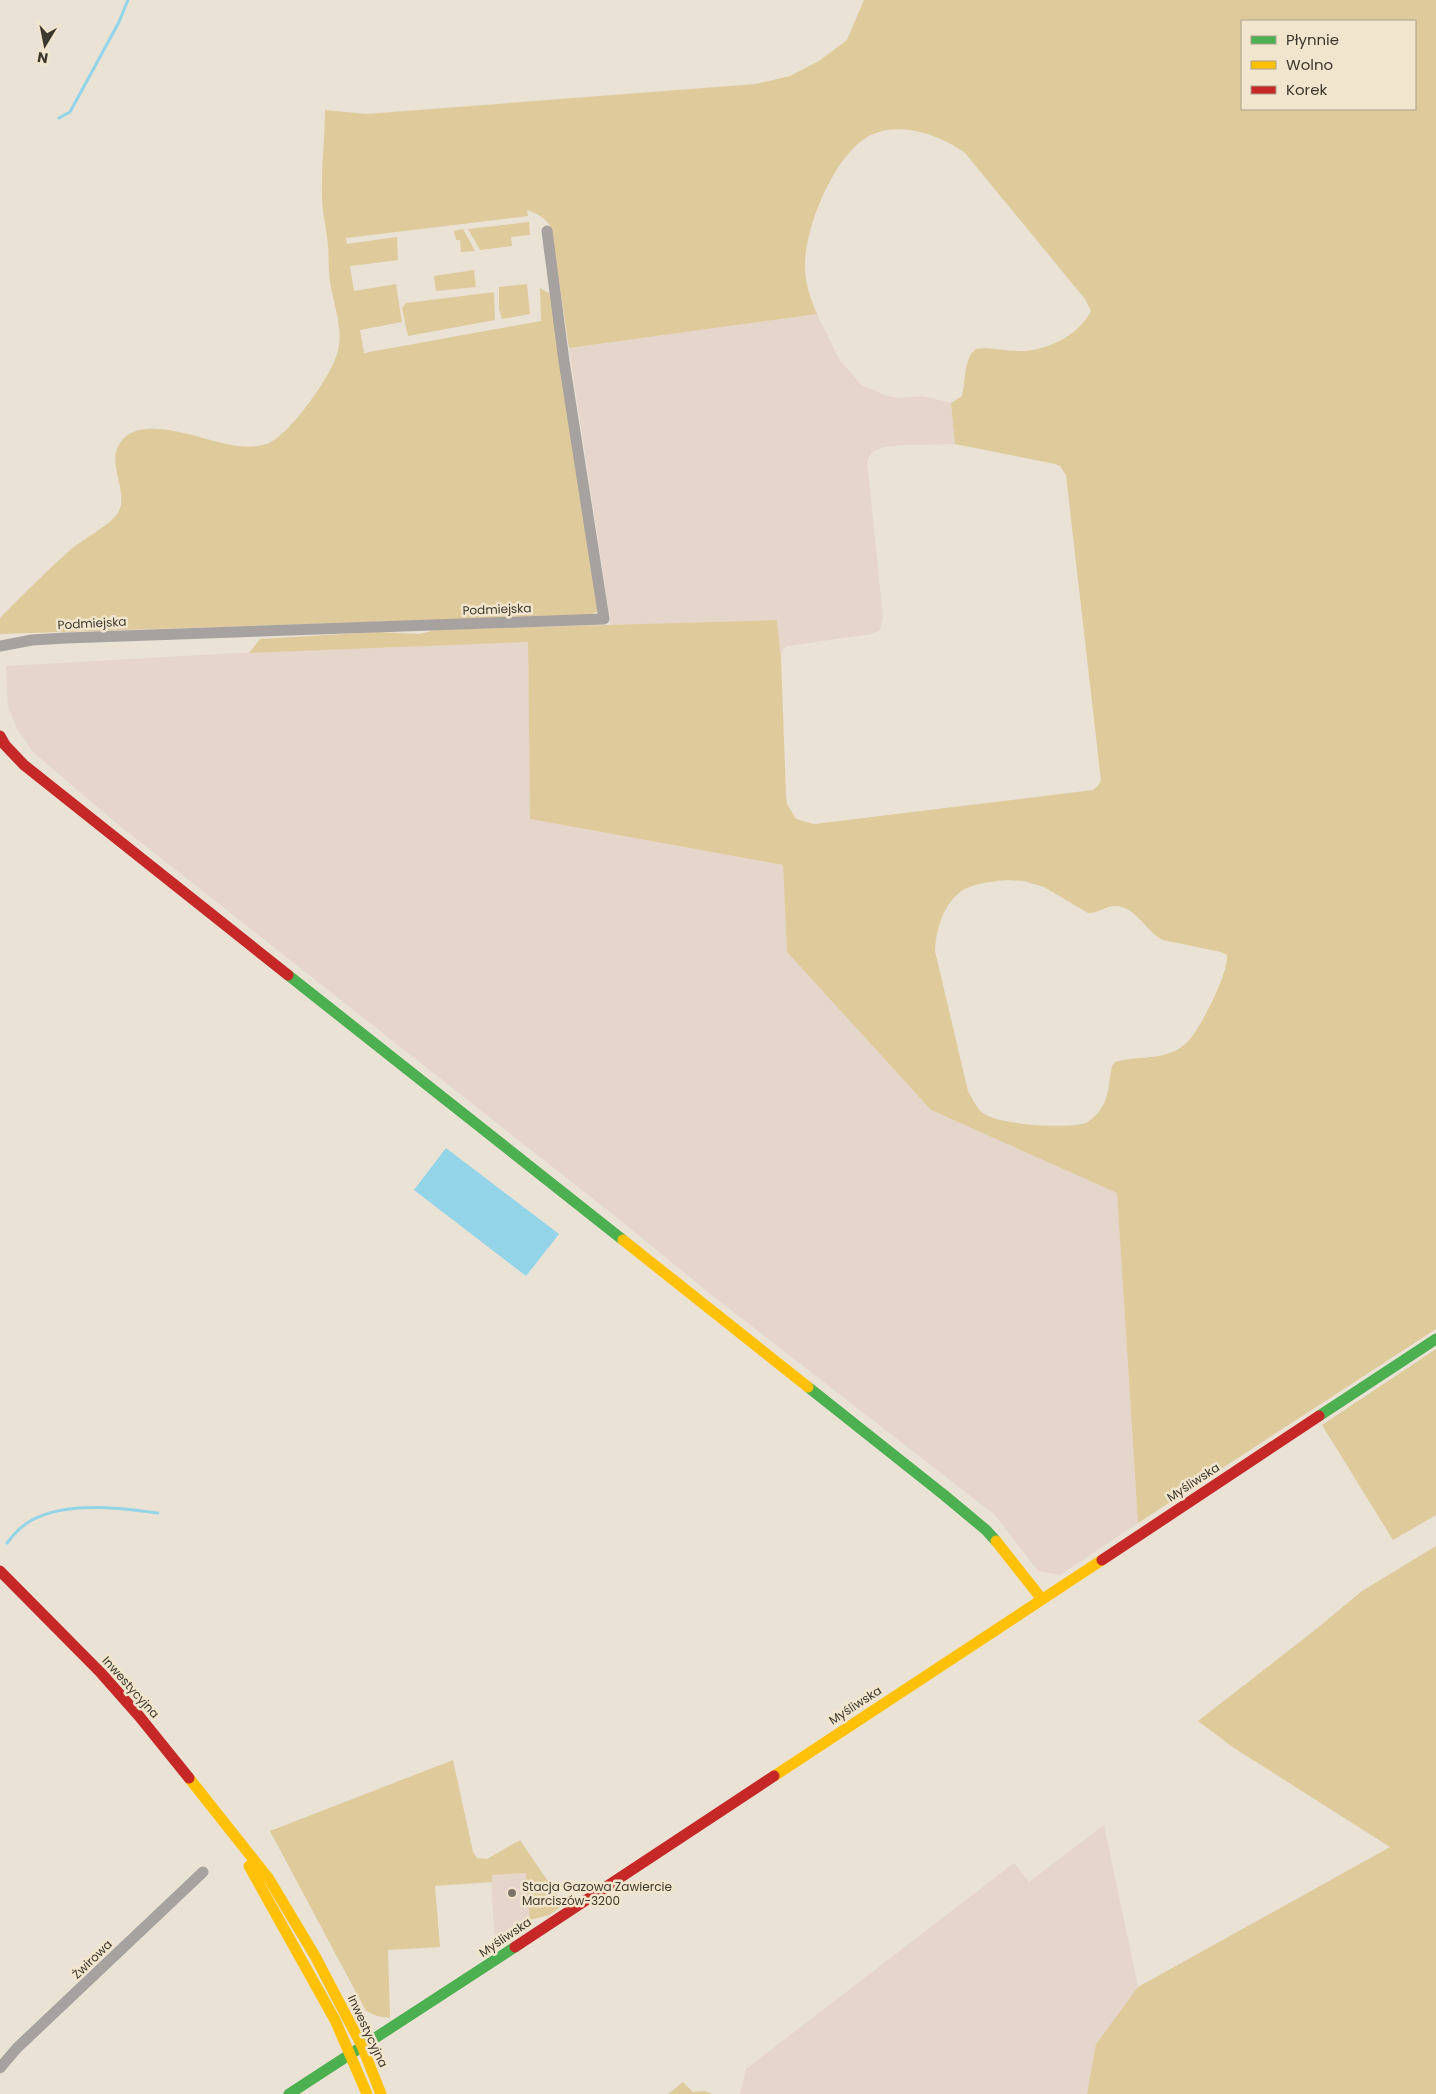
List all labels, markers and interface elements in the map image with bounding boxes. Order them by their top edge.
north arrow [20,20,70,70]
legend [1241,20,1416,110]
text: Płynnie [1286,29,1339,50]
text: N [36,47,50,69]
text: Wolno [1286,54,1333,75]
text: Korek [1286,79,1327,100]
street label: Podmiejska [462,599,532,619]
street label: Podmiejska [57,613,127,633]
street label: Myśliwska [1163,1459,1223,1505]
street label: Inwestycyjna [99,1652,163,1722]
street label: Myśliwska [825,1682,885,1728]
place label: Stacja Gazowa Zawiercie Marciszów-3200 [522,1878,672,1909]
marker: Stacja Gazowa Zawiercie Marciszów-3200 [506,1887,518,1899]
street label: Myśliwska [476,1913,534,1961]
street label: Żwirowa [68,1936,116,1982]
street label: Inwestycyjna [344,1992,392,2070]

